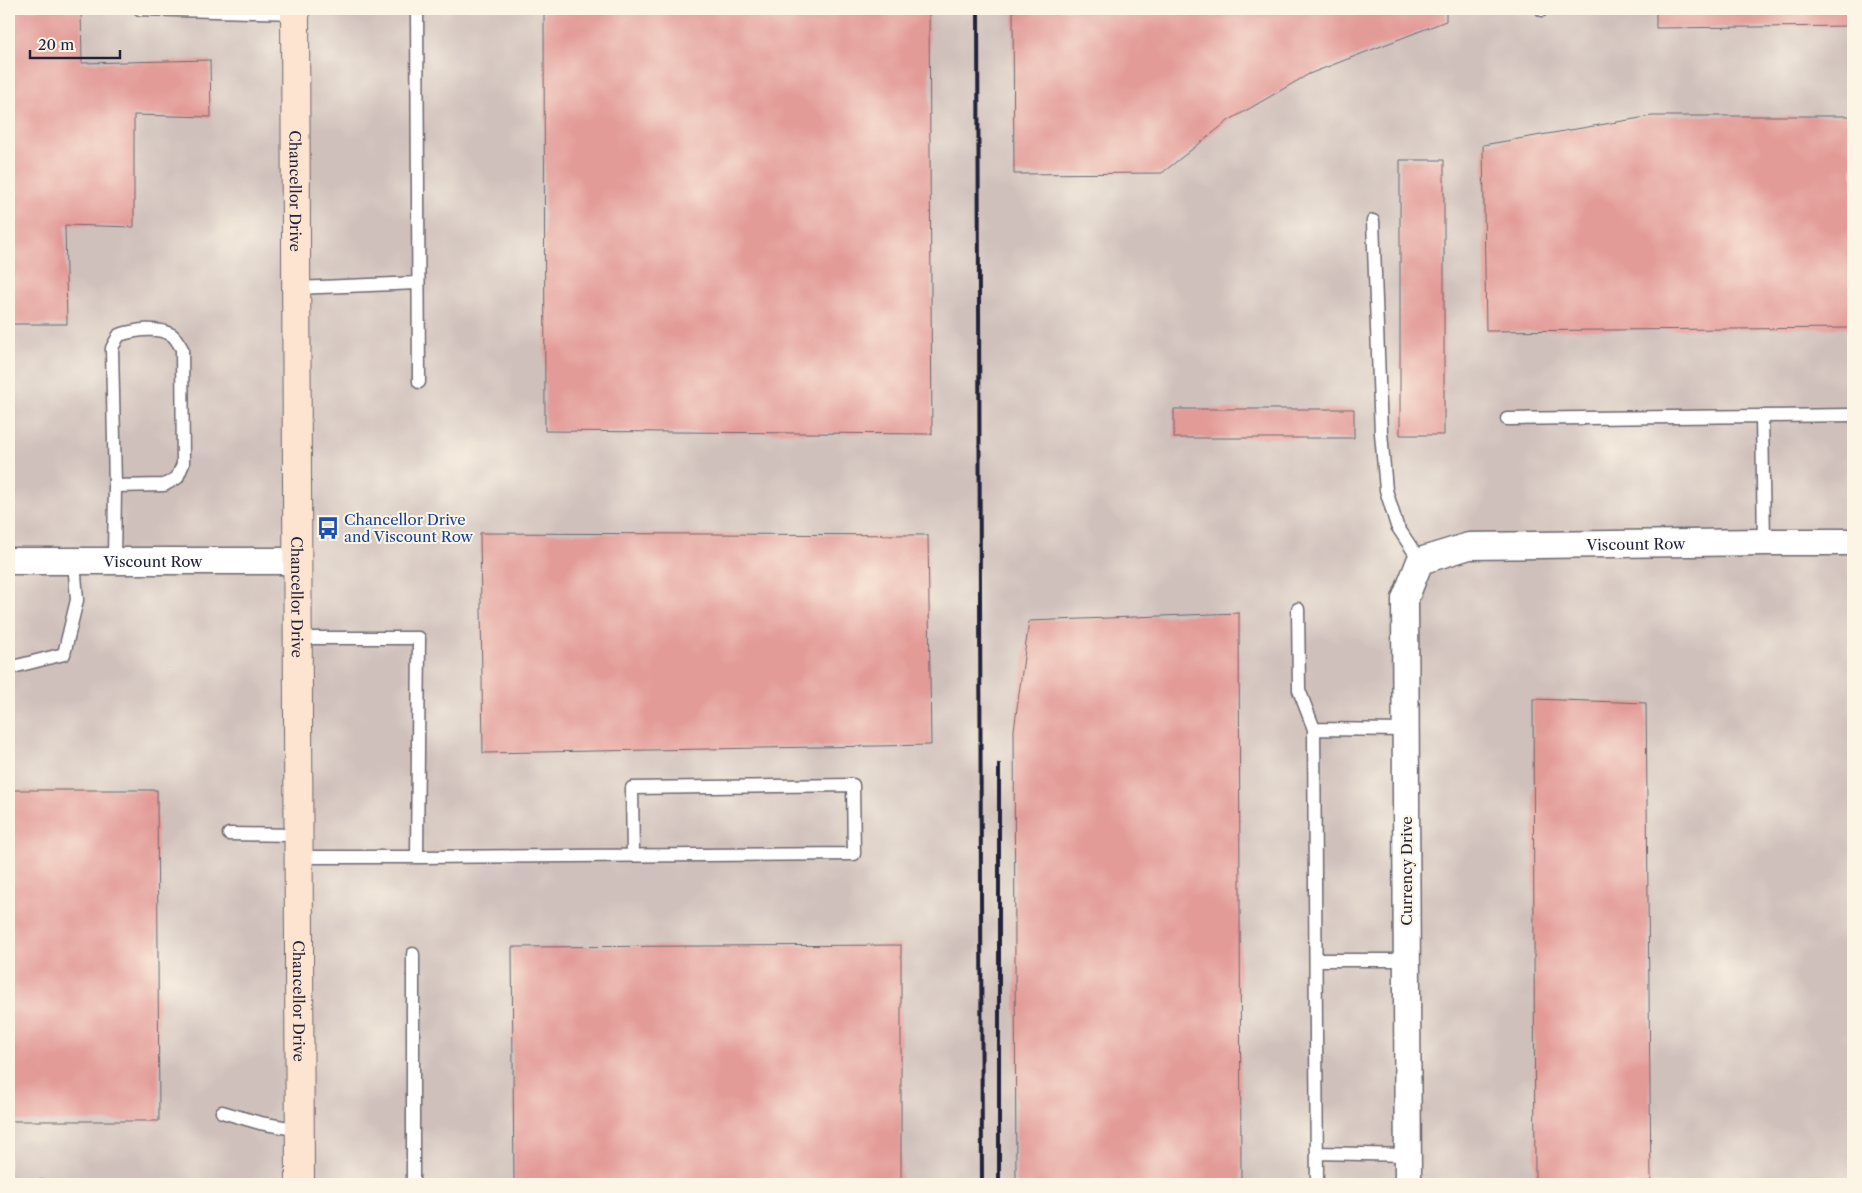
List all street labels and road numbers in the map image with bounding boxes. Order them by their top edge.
street label: Chancellor Drive [286,130,306,252]
street label: Viscount Row [1585,534,1686,554]
street label: Chancellor Drive [288,536,307,658]
street label: Viscount Row [102,552,203,571]
street label: Currency Drive [1397,816,1416,926]
street label: Chancellor Drive [289,940,309,1062]

